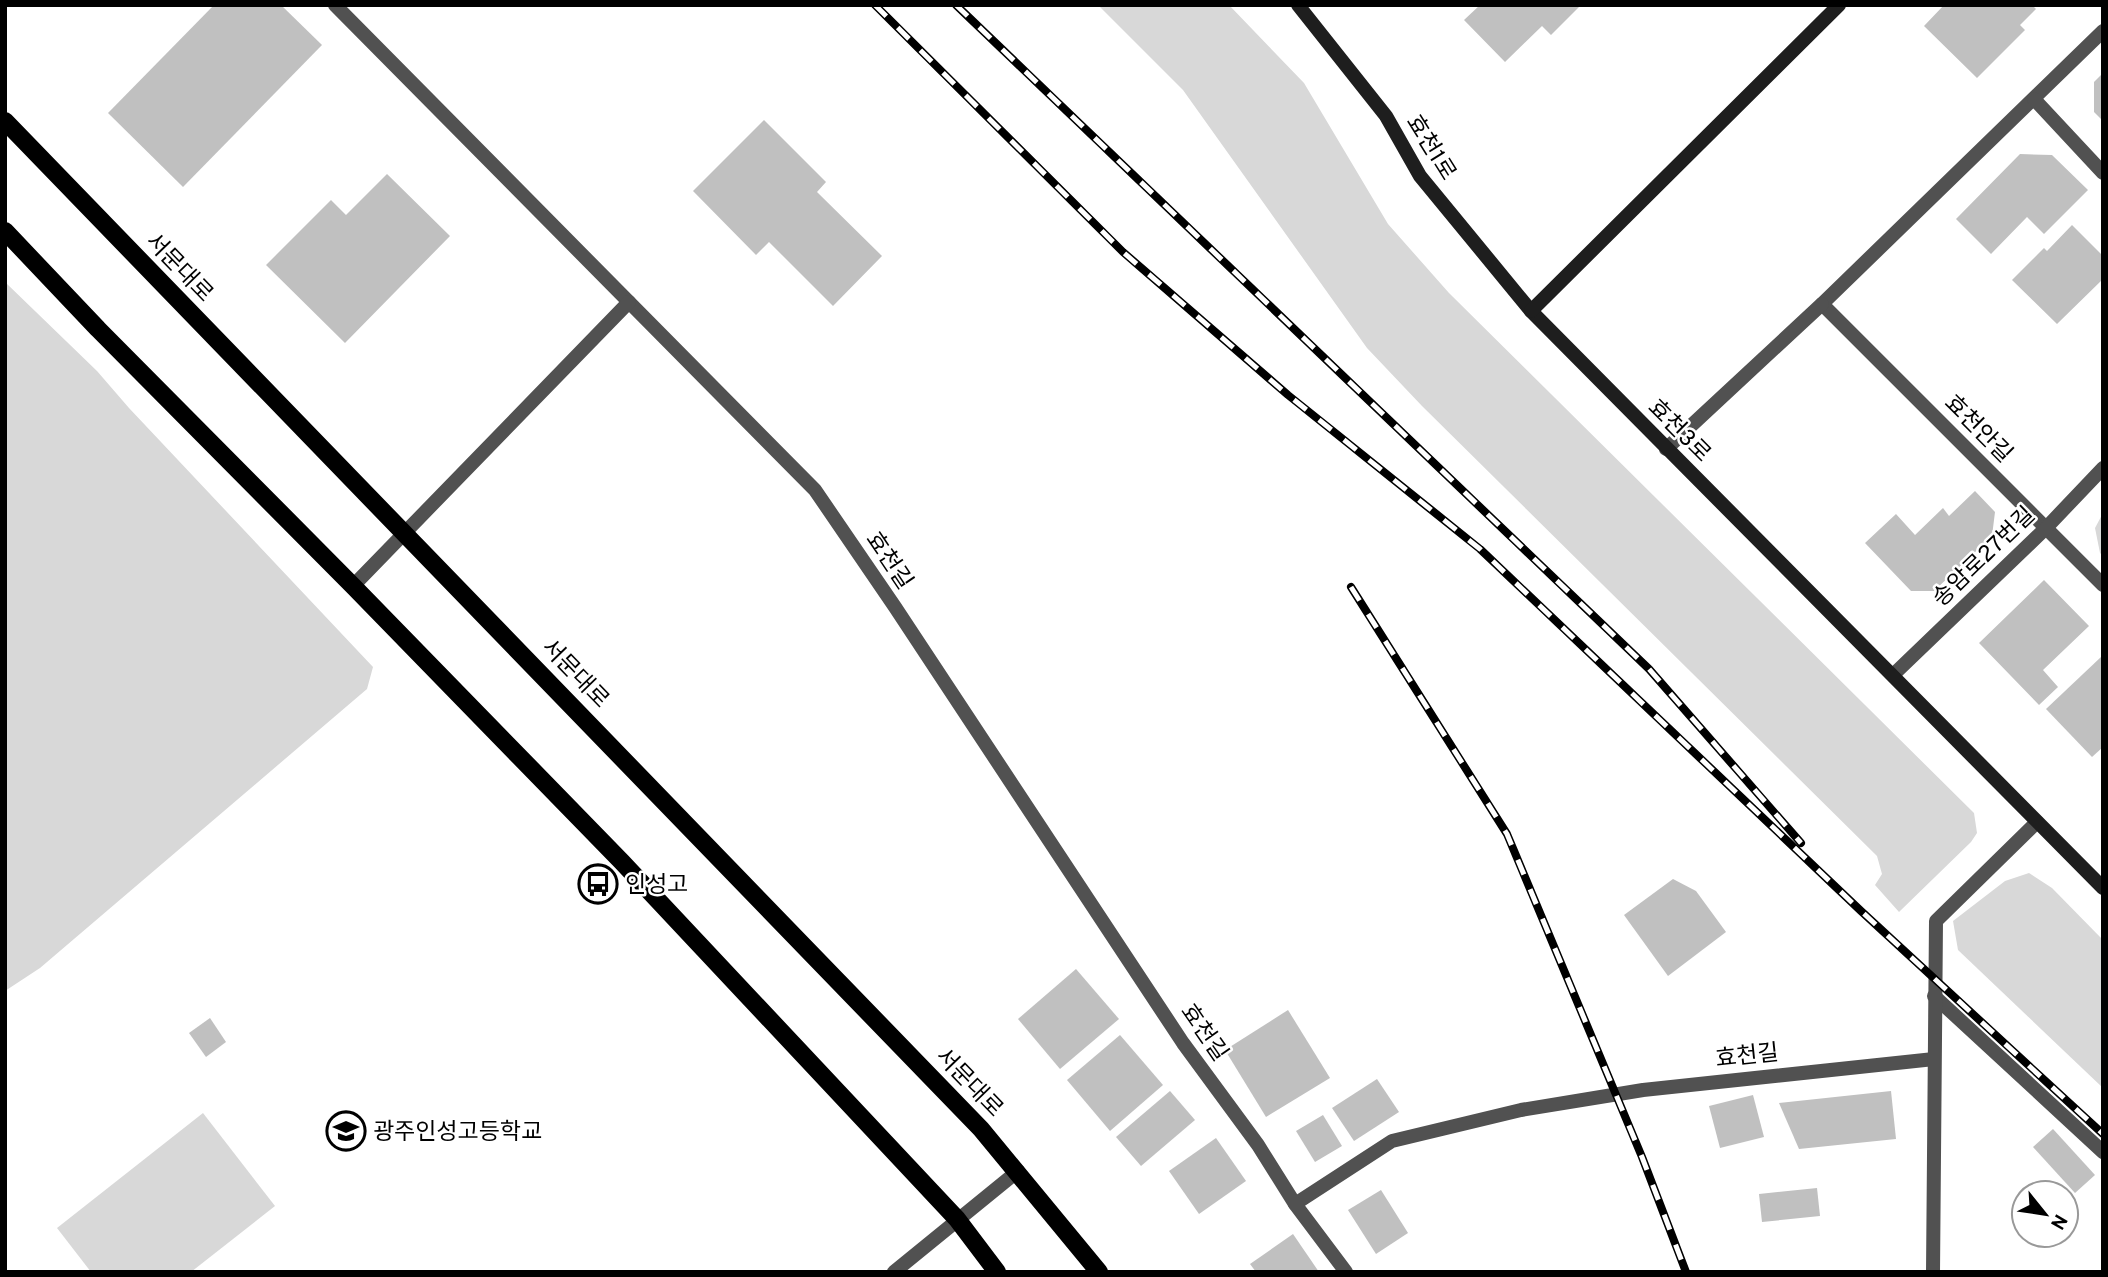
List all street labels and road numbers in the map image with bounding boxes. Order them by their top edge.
street label: 효천1로 [1398,110,1461,187]
street label: 서문대로 [138,228,218,309]
street label: 효천안길 [1937,390,2017,470]
street label: 효천3로 [1641,394,1716,469]
street label: 송암로27번길 [1927,502,2042,614]
street label: 효천길 [858,527,918,596]
street label: 서문대로 [534,634,614,715]
street label: 효천길 [1173,999,1233,1068]
street label: 효천길 [1714,1040,1780,1075]
street label: 서문대로 [928,1043,1008,1124]

